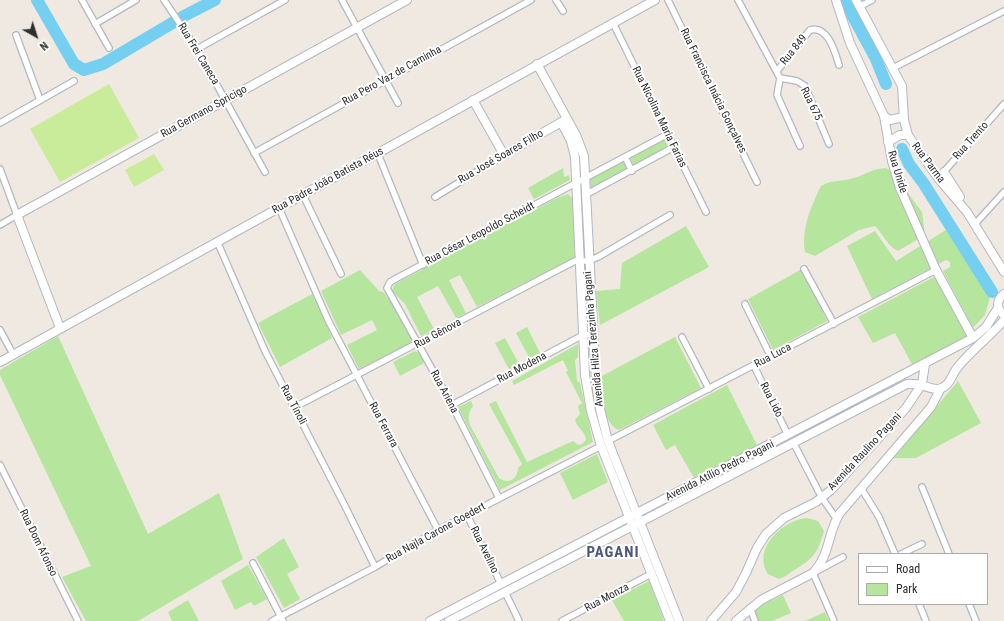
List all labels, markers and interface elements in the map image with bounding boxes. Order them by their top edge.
north arrow [16,16,56,56]
street label: Rua Frei Caneca [174,21,222,87]
street label: Rua Francisca Inácia Gonçalves [677,26,749,156]
street label: Rua 849 [778,32,810,68]
text: N [37,39,51,53]
street label: Rua Pero Vaz de Caminha [340,43,444,109]
street label: Rua Nicolina Maria Farias [629,64,689,170]
street label: Rua Germano Spricigo [159,83,249,141]
street label: Rua 675 [797,85,825,123]
street label: Rua Trento [950,119,992,163]
street label: Rua José Soares Filho [456,127,546,187]
street label: Rua Parma [909,140,947,186]
street label: Rua Padre João Batista Réus [270,145,386,217]
street label: Rua Unide [884,149,910,195]
street label: Rua César Leopoldo Scheidt [423,200,537,268]
street label: Avenida Hilza Terezinha Pagani [582,271,606,407]
street label: Rua Gênova [412,316,464,352]
street label: Rua Luca [752,341,794,371]
street label: Rua Modena [495,349,549,387]
street label: Rua Ariena [427,368,461,416]
street label: Rua Lido [757,380,785,420]
street label: Rua Tínoli [277,383,309,427]
street label: Rua Ferrara [366,400,400,450]
street label: Avenida Raulino Pagani [826,410,904,494]
street label: Avenida Atílio Pedro Pagani [664,438,776,504]
street label: Rua Najla Carone Goedert [384,500,488,566]
street label: Rua Dom Afonso [16,507,60,579]
street label: Rua Avelino [467,524,501,576]
district label: PAGANI [586,544,640,562]
legend [858,553,988,605]
text: Road [896,562,920,576]
street label: Rua Monza [583,581,631,615]
text: Park [896,582,917,596]

